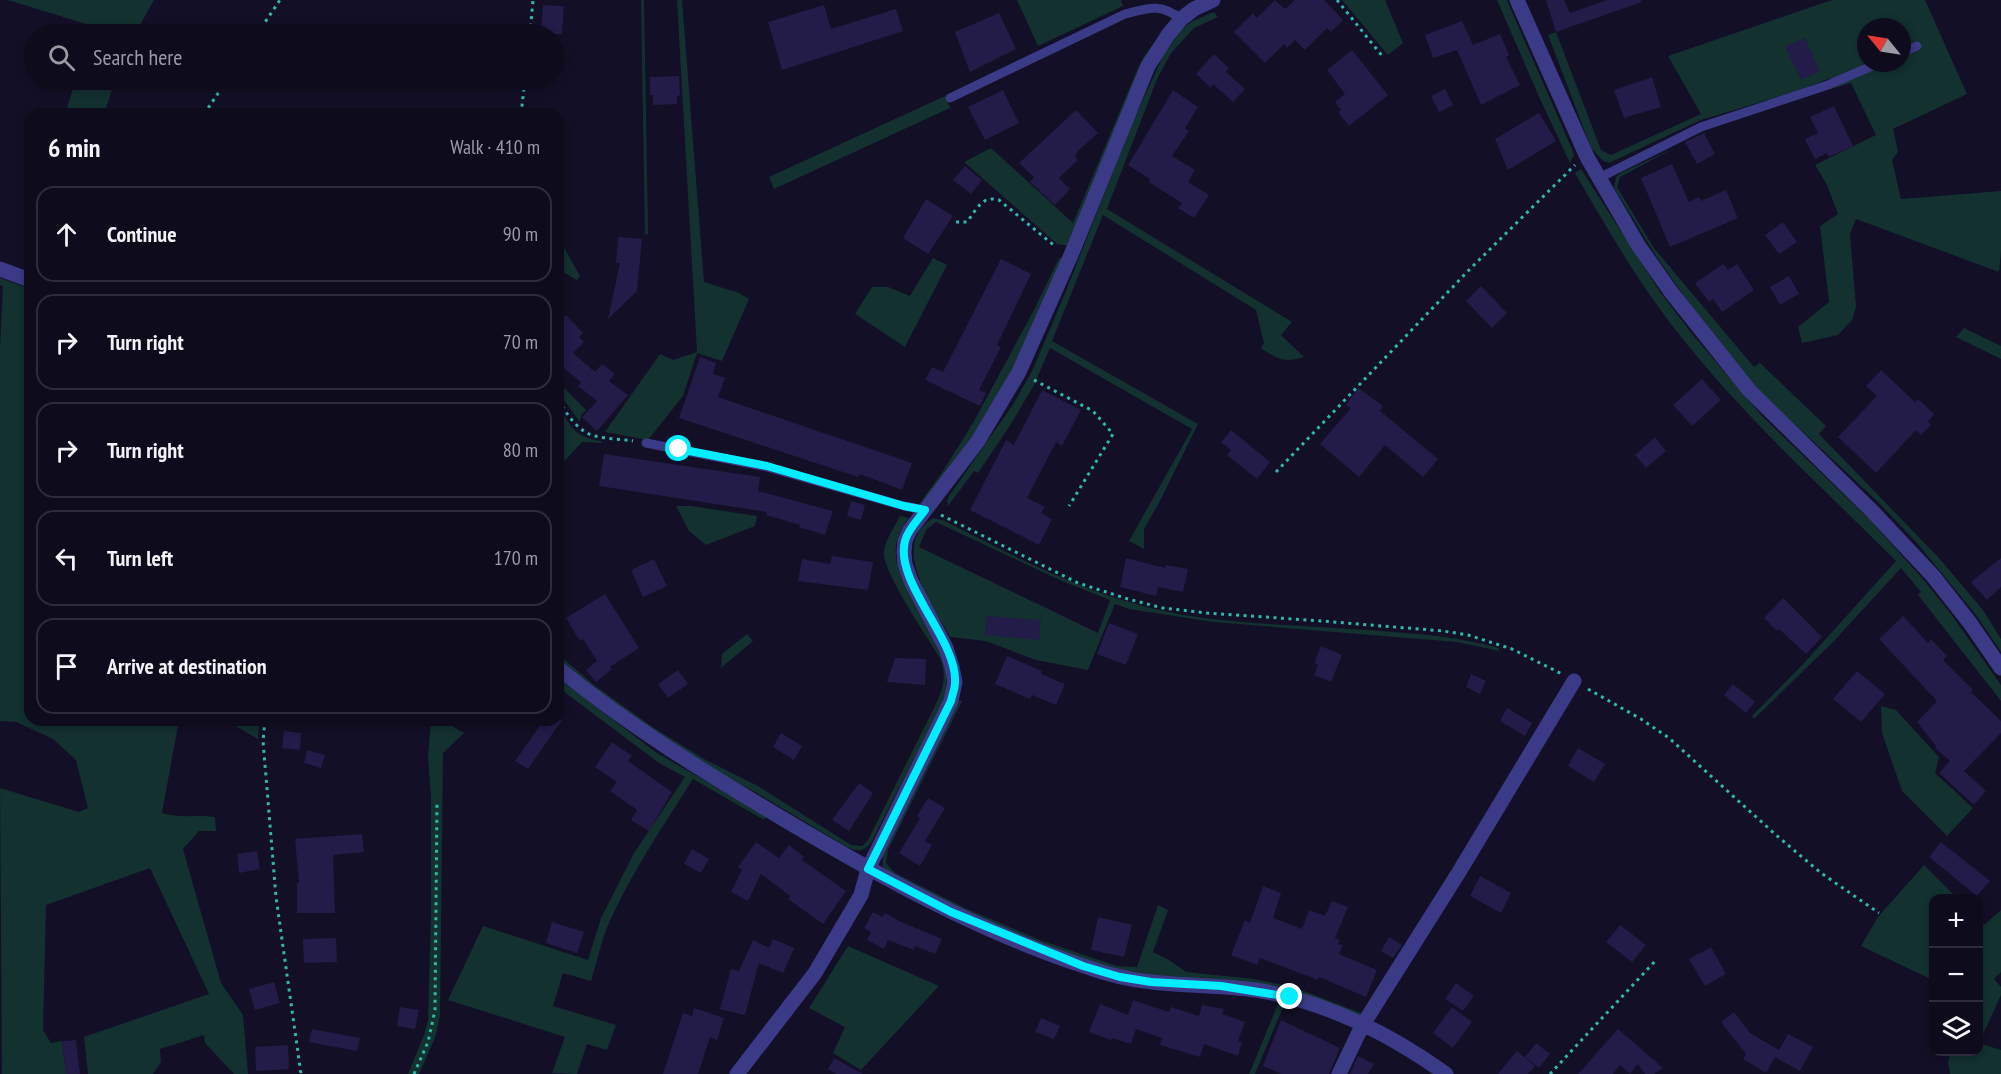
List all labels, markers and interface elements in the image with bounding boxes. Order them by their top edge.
north arrow [1857,18,1911,72]
search box [24,24,564,90]
icon: search [45,41,78,74]
text: Search here [93,43,182,71]
text: 6 min [48,131,101,164]
text: Walk · 410 m [450,134,540,160]
icon: ahead [50,218,83,251]
text: Continue [107,220,177,248]
text: 90 m [503,221,538,247]
icon: right [50,326,83,359]
text: Turn right [107,328,184,356]
text: 70 m [503,329,538,355]
icon: right [50,434,83,467]
route start [665,435,691,461]
text: Turn right [107,436,184,464]
text: 80 m [503,437,538,463]
icon: left [50,542,83,575]
text: Turn left [107,544,173,572]
text: 170 m [494,545,538,571]
icon: arrive [50,650,83,683]
text: Arrive at destination [107,652,267,680]
map controls [1929,894,1983,1056]
button: + [1929,894,1983,948]
button: − [1929,948,1983,1002]
route end [1276,983,1302,1009]
button: layers [1929,1002,1983,1056]

